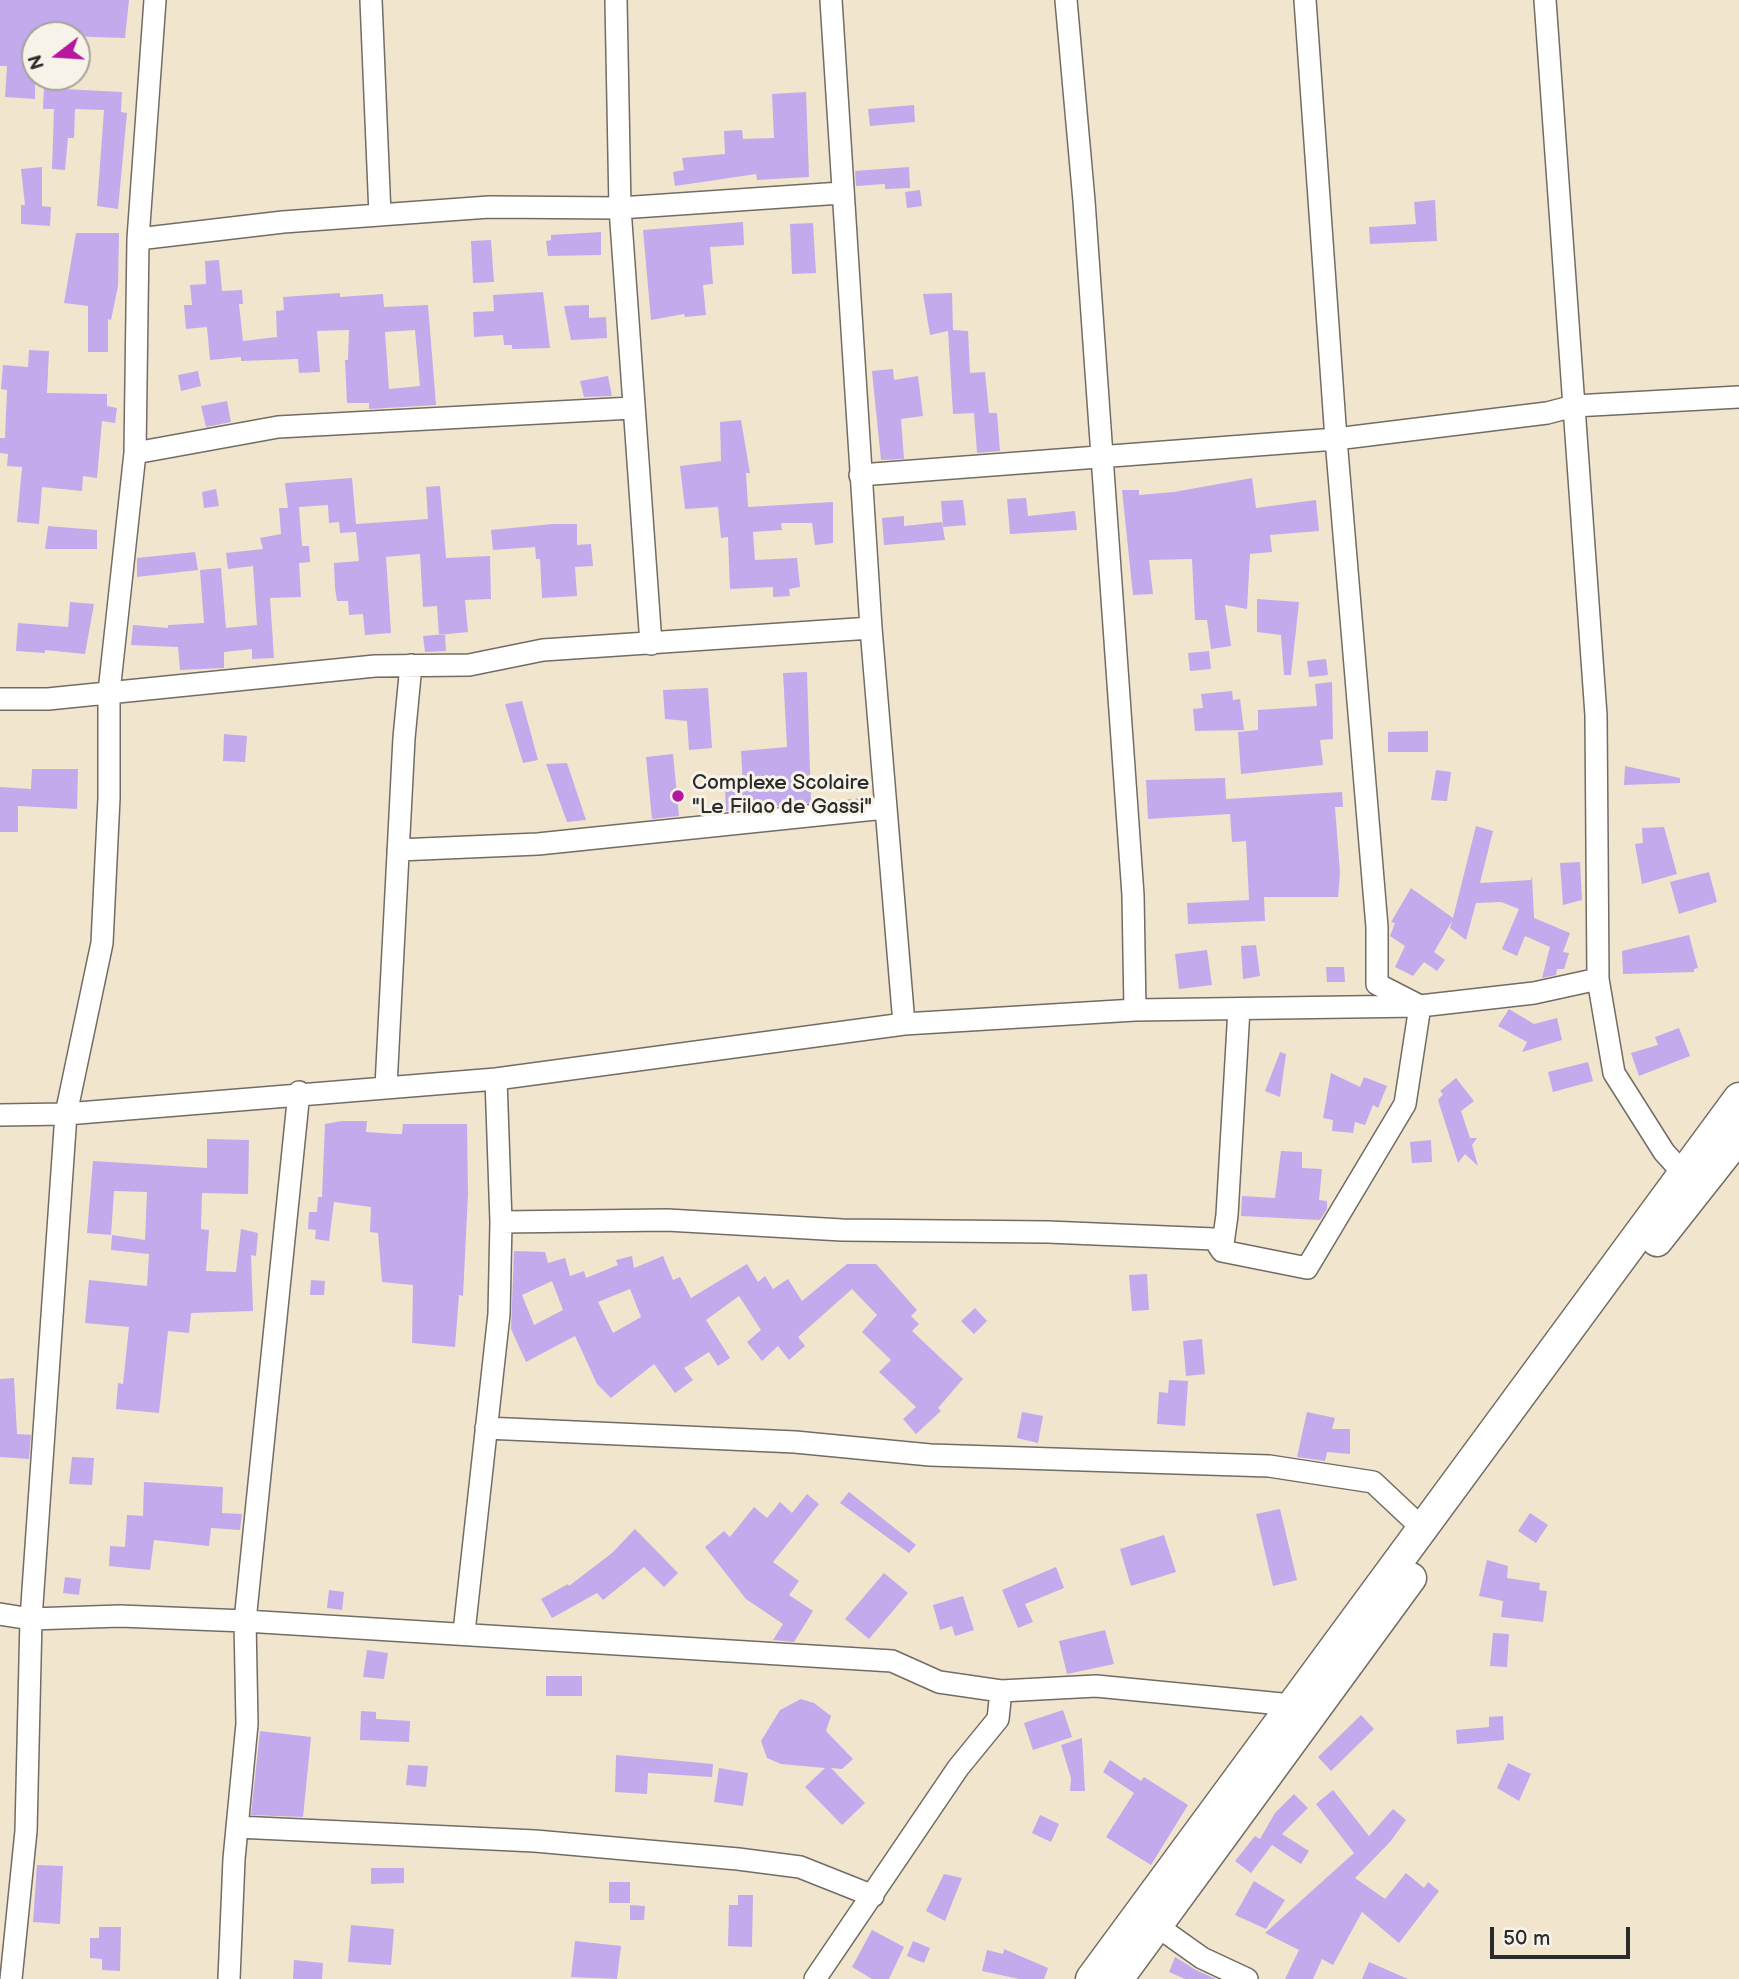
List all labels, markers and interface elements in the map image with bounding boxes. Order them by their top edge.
north arrow [21,21,91,91]
text: N [24,52,50,72]
place label: Complexe Scolaire "Le Filao de Gassi" [692,771,872,821]
marker: Complexe Scolaire "Le Filao de Gassi" [670,788,686,804]
scale bar [1494,1912,1634,1956]
text: 50 m [1503,1926,1550,1951]

